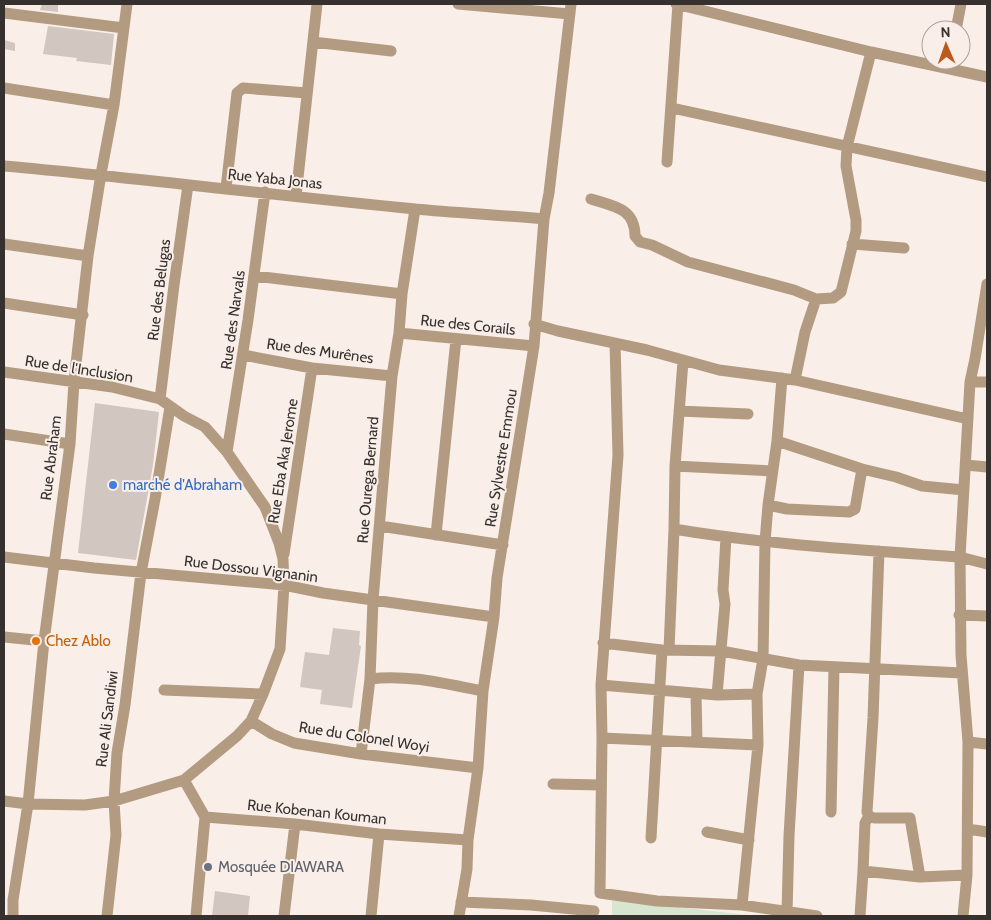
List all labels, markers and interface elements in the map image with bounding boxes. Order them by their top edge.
north arrow [921,20,971,70]
text: N [940,23,951,41]
street label: Rue Yaba Jonas [227,165,323,193]
street label: Rue des Belugas [144,238,174,342]
street label: Rue des Narvals [217,269,249,371]
street label: Rue des Corails [420,311,516,339]
street label: Rue des Murênes [265,335,375,367]
street label: Rue de l'Inclusion [24,352,134,386]
street label: Rue Sylvestre Emmou [481,388,521,528]
street label: Rue Eba Aka Jerome [264,397,302,525]
street label: Rue Abraham [37,414,65,502]
street label: Rue Ourega Bernard [353,416,383,544]
place label: marché d'Abraham [123,476,242,494]
marker: marché d'Abraham [107,479,119,491]
street label: Rue Dossou Vignanin [183,552,319,586]
place label: Chez Ablo [46,632,111,650]
marker: Chez Ablo [30,635,42,647]
street label: Rue Ali Sandiwi [92,670,122,768]
street label: Rue du Colonel Woyi [298,718,430,756]
street label: Rue Kobenan Kouman [246,796,388,828]
place label: Mosquée DIAWARA [218,858,345,876]
marker: Mosquée DIAWARA [202,861,214,873]

